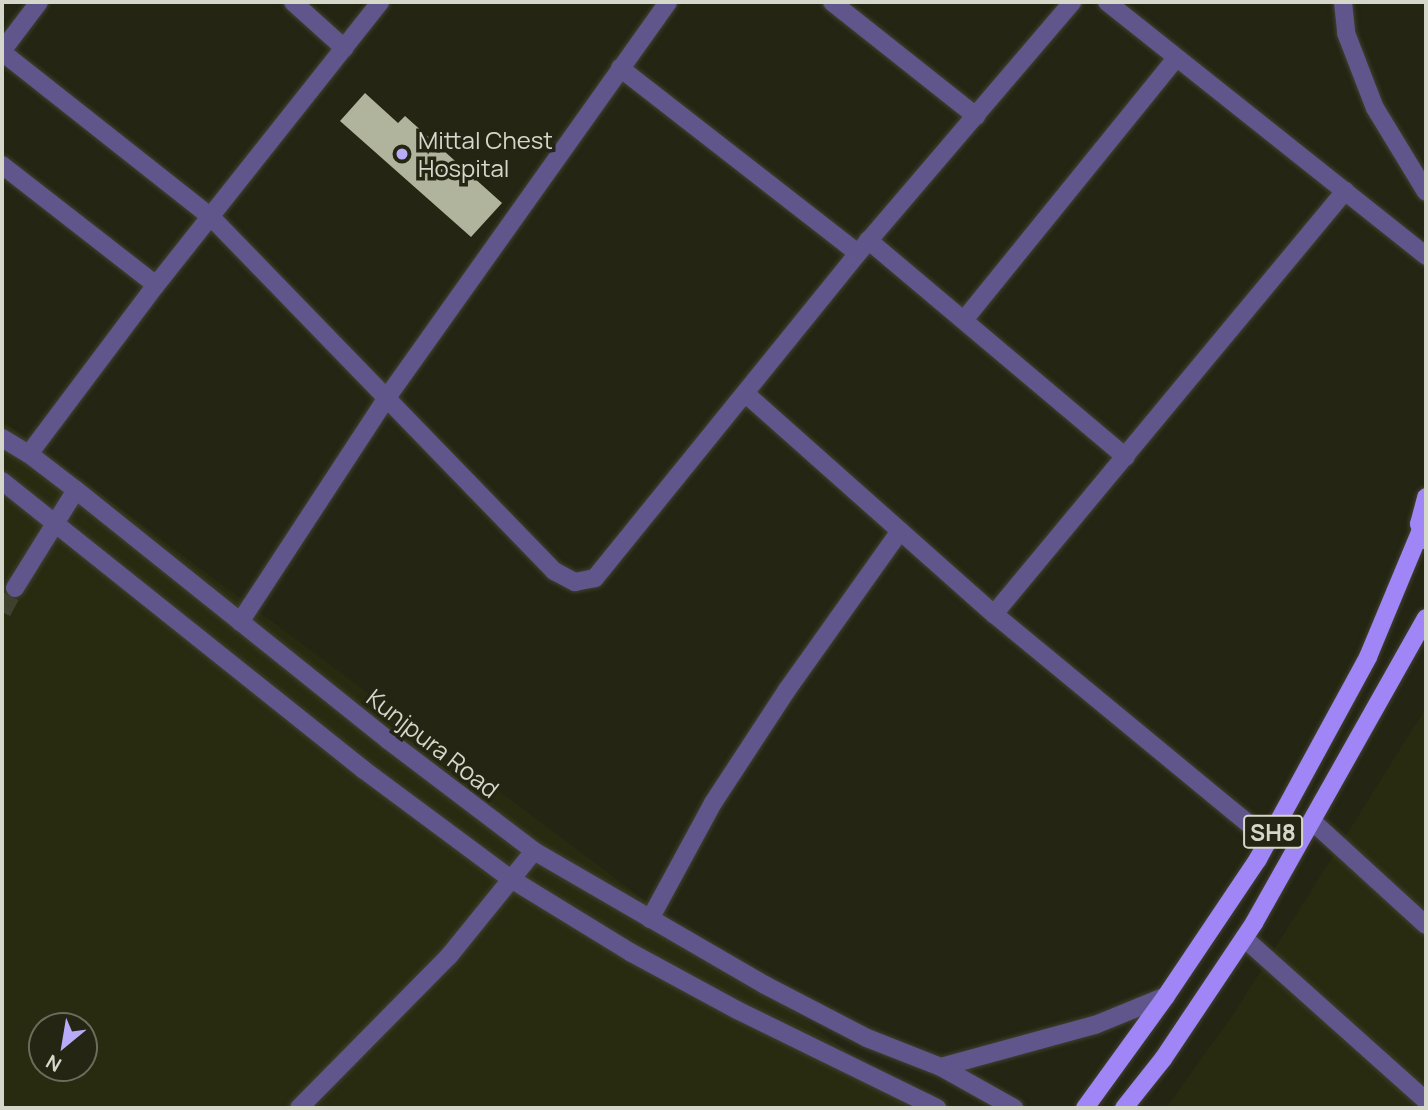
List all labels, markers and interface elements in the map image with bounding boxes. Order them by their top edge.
place label: Mittal Chest Hospital [418,126,553,182]
marker: Mittal Chest Hospital [392,144,412,164]
street label: Kunjpura Road [361,683,505,803]
road number: SH8 [1242,812,1304,852]
north arrow [28,1012,98,1082]
text: N [41,1049,66,1078]

